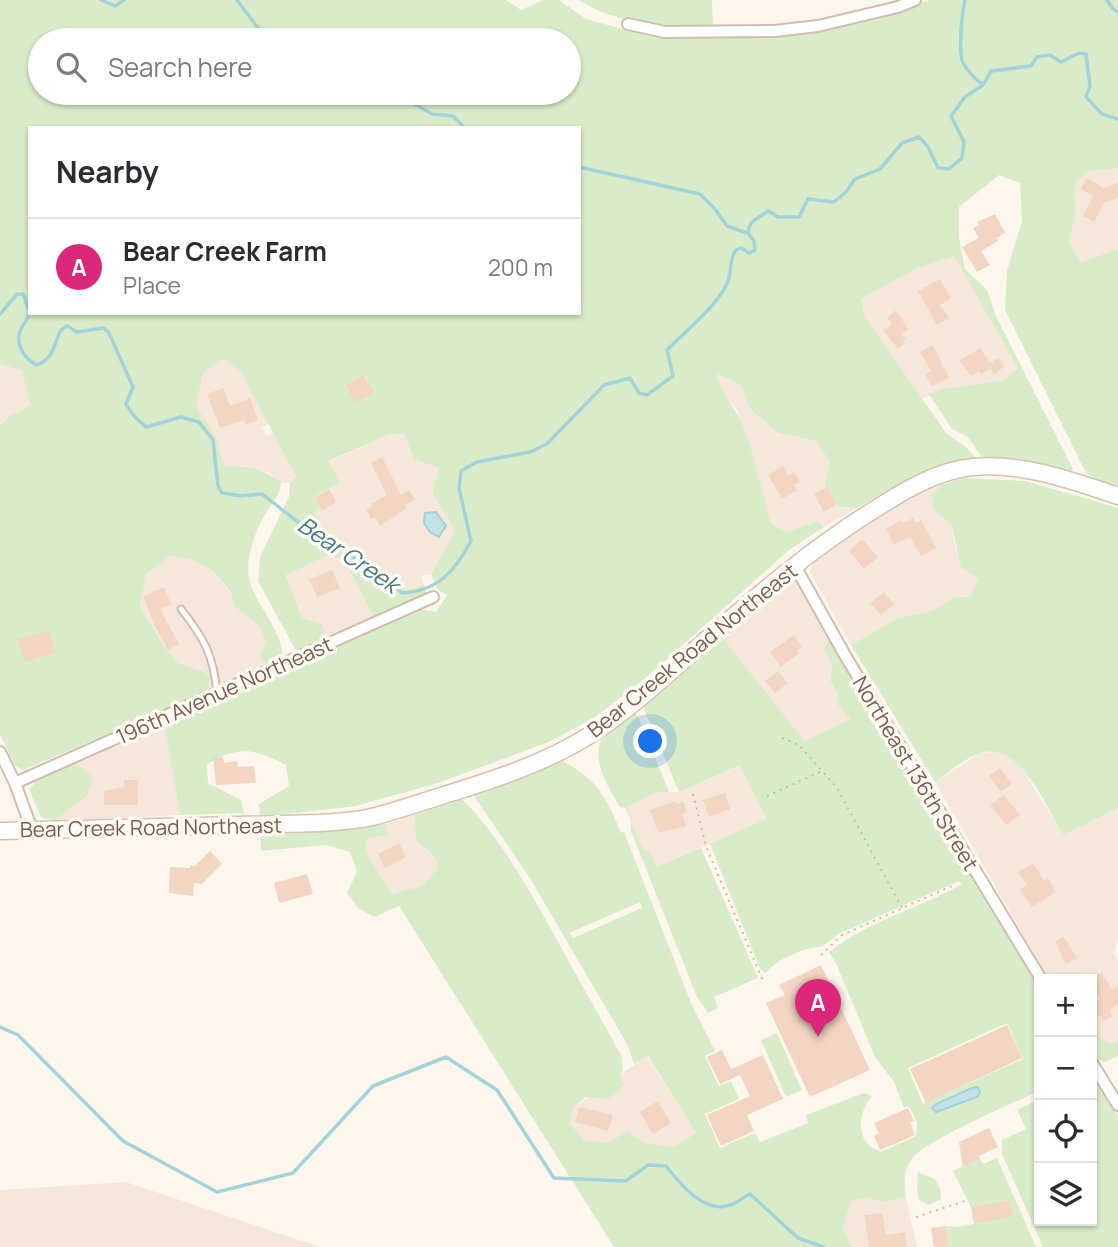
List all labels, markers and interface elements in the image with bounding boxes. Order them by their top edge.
search box [28,28,581,105]
icon: search [52,48,90,86]
text: Search here [108,49,253,85]
text: Nearby [56,151,159,192]
text: Bear Creek Farm [123,233,327,269]
text: A [71,251,87,283]
text: 200 m [488,251,553,283]
text: Place [123,269,181,301]
water label: Bear Creek [292,508,409,602]
street label: Bear Creek Road Northeast [581,557,803,743]
street label: 196th Avenue Northeast [111,630,337,750]
street label: Northeast 136th Street [847,671,985,875]
your location [633,724,667,758]
street label: Bear Creek Road Northeast [20,811,282,843]
map controls [1034,974,1097,1226]
button: + [1034,974,1097,1037]
pin: A [795,979,841,1037]
button: − [1034,1037,1097,1100]
button: locate [1034,1100,1097,1163]
button: layers [1034,1163,1097,1226]

